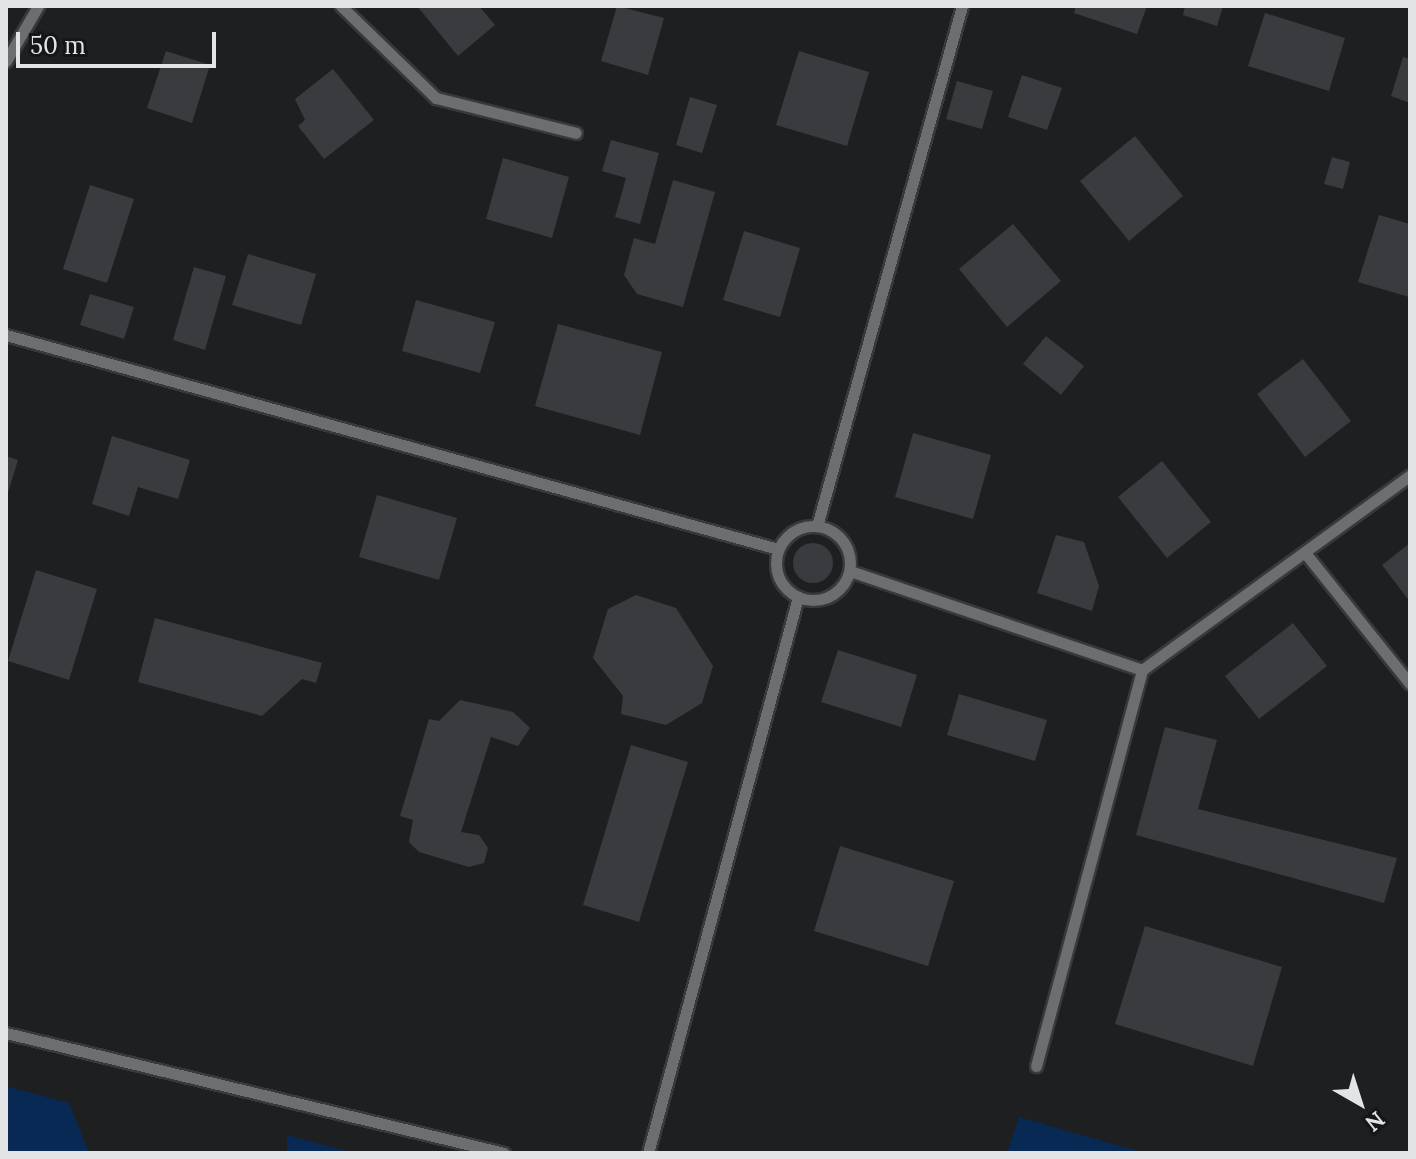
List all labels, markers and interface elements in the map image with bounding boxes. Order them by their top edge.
scale bar [20,16,220,66]
text: 50 m [30,30,86,61]
north arrow [1320,1063,1400,1143]
text: N [1360,1105,1391,1138]

